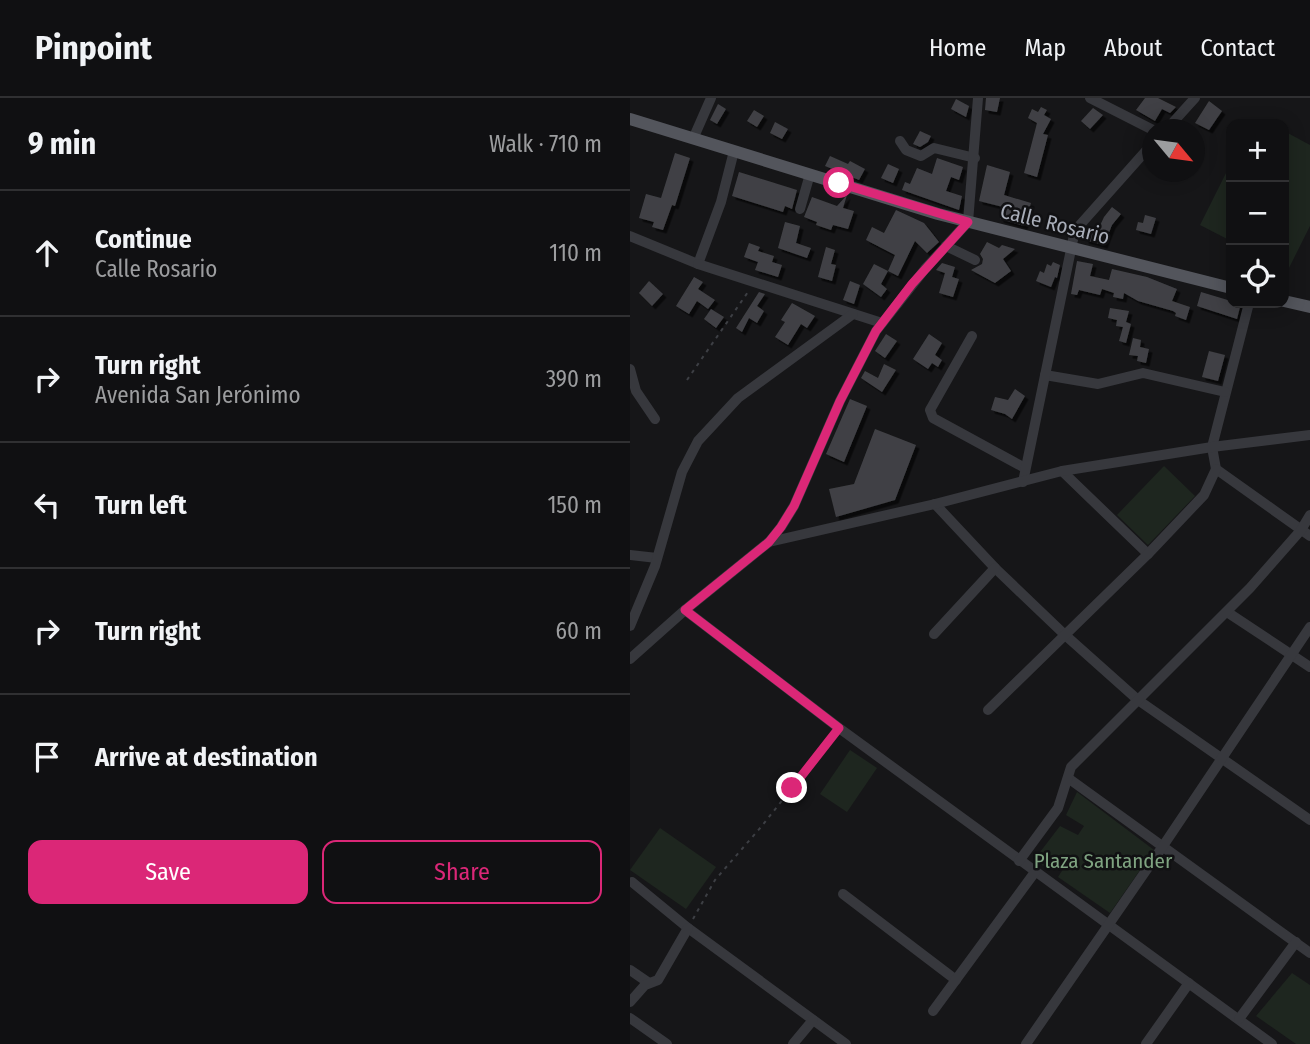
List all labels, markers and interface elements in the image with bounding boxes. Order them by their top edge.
text: Pinpoint [35,28,152,68]
text: Home [929,34,986,62]
text: Map [1024,34,1066,62]
text: About [1104,34,1162,62]
text: Contact [1200,34,1275,62]
north arrow [1142,119,1205,182]
map controls [1226,119,1289,308]
button: + [1226,119,1289,182]
text: 9 min [28,126,96,162]
text: Walk · 710 m [489,130,602,158]
route start [823,167,854,198]
button: − [1226,182,1289,245]
street label: Calle Rosario [998,198,1112,250]
text: Continue [95,224,192,255]
icon: ahead [28,234,66,272]
text: 110 m [549,239,602,267]
button: locate [1226,245,1289,308]
text: Calle Rosario [95,255,217,283]
text: Turn right [95,350,201,381]
icon: right [28,360,66,398]
text: 390 m [546,365,602,393]
text: Avenida San Jerónimo [95,381,301,409]
icon: left [28,486,66,524]
text: Turn left [95,490,187,521]
text: 150 m [547,491,602,519]
icon: right [28,612,66,650]
text: Turn right [95,616,201,647]
text: 60 m [556,617,602,645]
icon: arrive [28,738,66,776]
text: Arrive at destination [95,742,318,773]
route end [776,772,807,803]
button: Save [28,840,308,904]
button: Share [322,840,602,904]
park label: Plaza Santander [1034,848,1173,874]

